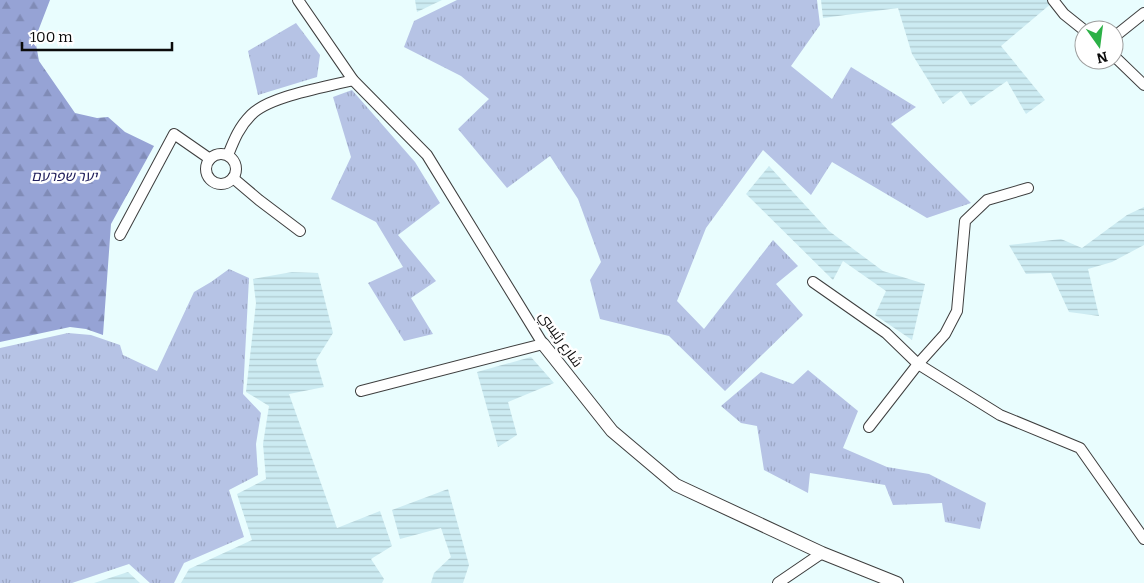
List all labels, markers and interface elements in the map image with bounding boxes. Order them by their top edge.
scale bar [22,20,172,52]
north arrow [1074,20,1124,70]
text: 100 m [30,28,73,46]
text: N [1095,48,1109,67]
park label: יער שפרעם [31,168,99,185]
street label: شارع رئيسي [533,308,586,372]

